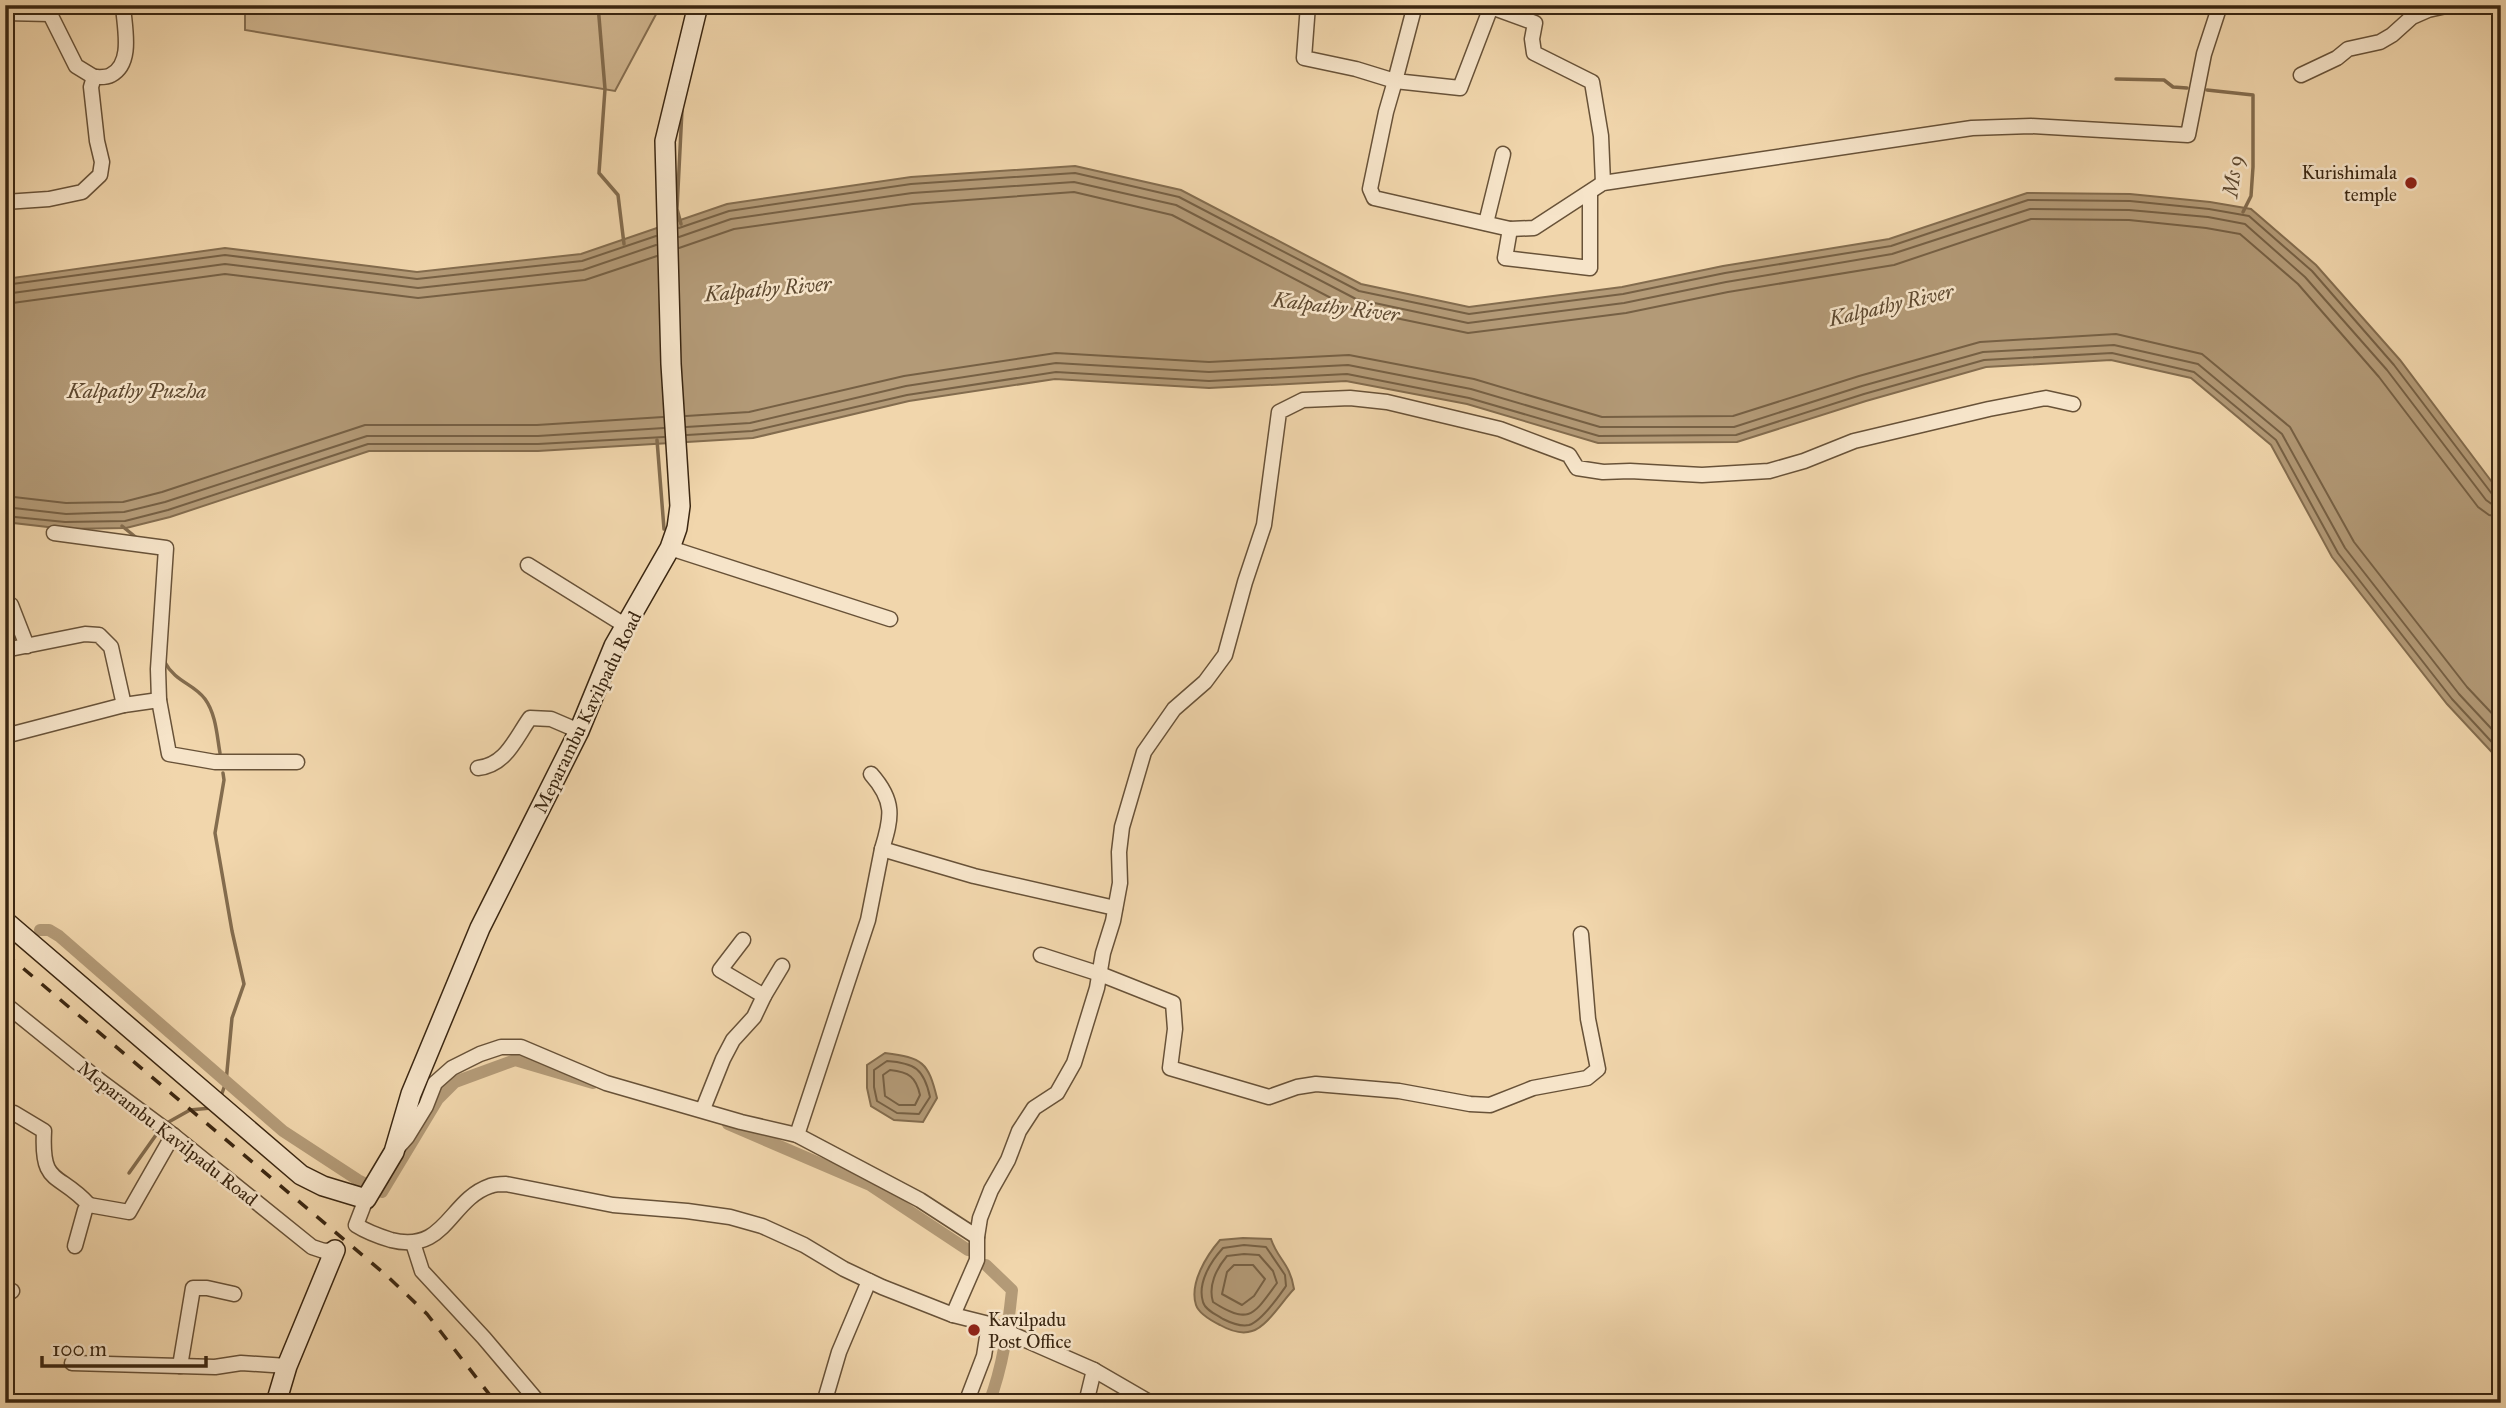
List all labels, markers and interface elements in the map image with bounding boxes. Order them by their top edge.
water label: Ms 9 [2217,153,2249,201]
place label: Kurishimala temple [2301,161,2398,206]
marker: Kurishimala temple [2403,175,2419,191]
water label: Kalpathy River [702,270,834,308]
water label: Kalpathy River [1825,278,1957,332]
water label: Kalpathy River [1270,286,1402,328]
water label: Kalpathy Puzha [66,378,207,404]
street label: Meparambu Kavilpadu Road [528,607,647,817]
street label: Meparambu Kavilpadu Road [73,1056,263,1211]
place label: Kavilpadu Post Office [988,1308,1071,1353]
marker: Kavilpadu Post Office [966,1322,982,1338]
scale bar [42,1324,206,1368]
text: 100 m [52,1336,107,1362]

